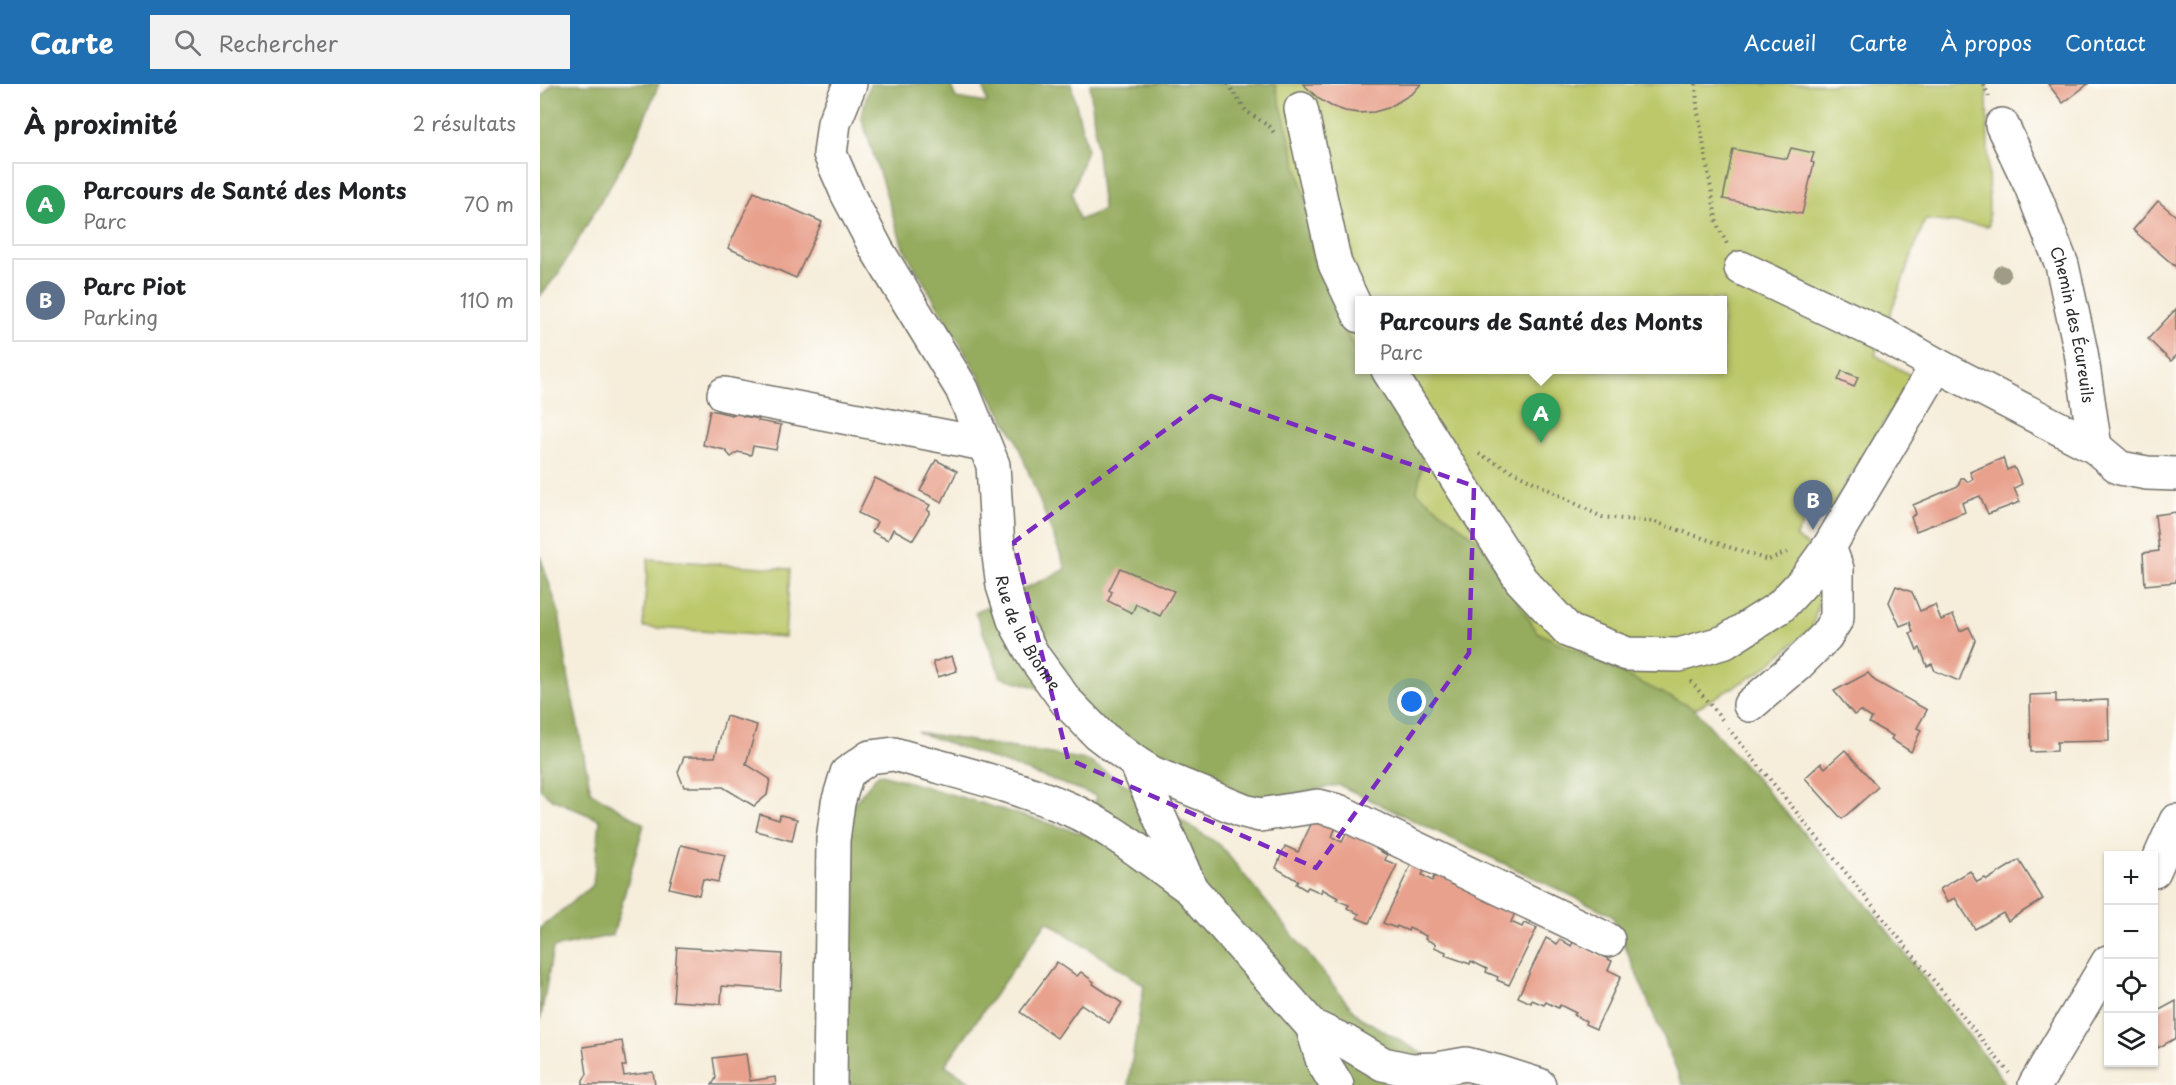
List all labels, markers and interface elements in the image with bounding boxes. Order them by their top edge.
search box [150,15,570,69]
text: Carte [30,21,114,64]
icon: search [171,26,204,59]
text: Rechercher [219,26,338,59]
text: Accueil [1744,26,1816,58]
text: Carte [1849,26,1907,58]
text: À propos [1940,26,2032,58]
text: Contact [2065,26,2146,58]
text: À proximité [24,104,178,143]
text: 2 résultats [413,108,516,138]
text: Parcours de Santé des Monts [83,173,407,206]
text: A [38,189,53,219]
text: 70 m [464,189,514,219]
text: Parc [83,206,126,236]
street label: Chemin des Écureuils [2045,242,2101,404]
text: Parc Piot [83,269,186,302]
text: B [39,285,52,315]
text: 110 m [460,285,514,315]
popup [1355,296,1727,374]
text: Parking [83,302,158,332]
text: Parcours de Santé des Monts [1379,304,1703,337]
text: Parc [1379,337,1423,367]
pin: A [1522,394,1560,443]
pin: B [1794,480,1832,530]
street label: Rue de la Bionne [991,574,1068,695]
your location [1397,687,1426,716]
map controls [2104,851,2158,1067]
button: + [2104,851,2158,905]
button: − [2104,905,2158,959]
button: locate [2104,959,2158,1013]
button: layers [2104,1013,2158,1067]

